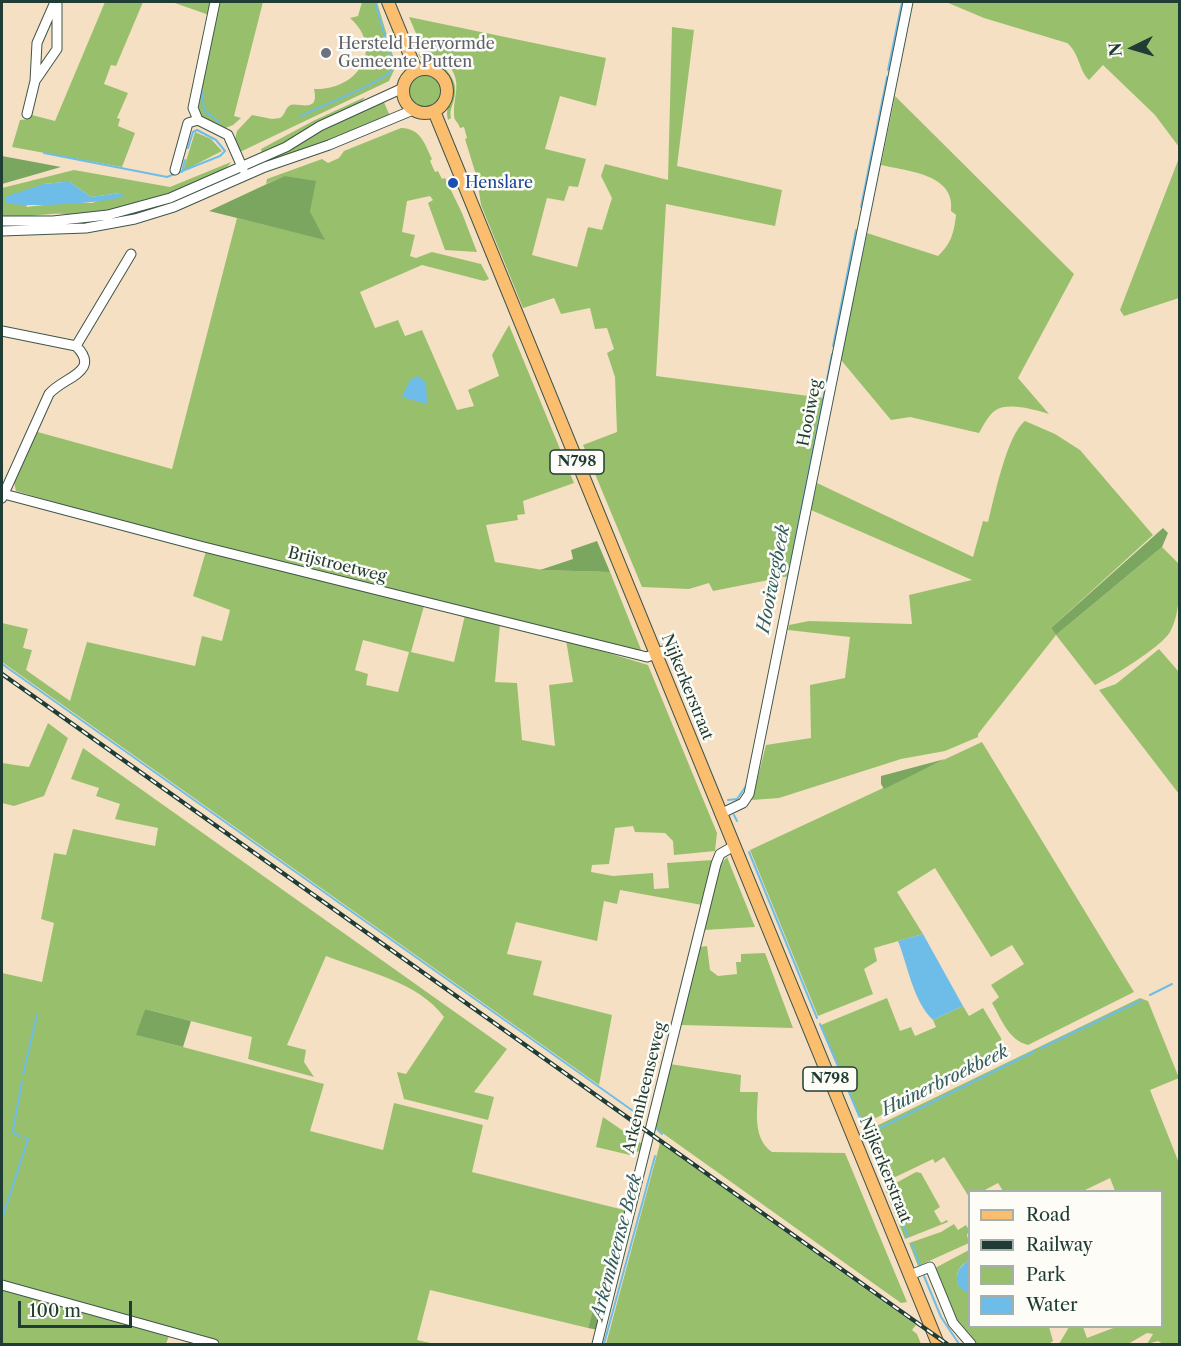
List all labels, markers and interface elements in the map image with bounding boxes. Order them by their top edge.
north arrow [1103,18,1163,78]
place label: Hersteld Hervormde Gemeente Putten [338,34,495,72]
text: N [1105,42,1126,57]
marker: Hersteld Hervormde Gemeente Putten [319,46,333,60]
place label: Henslare [465,173,533,193]
marker: Henslare [446,176,460,190]
street label: Hooiweg [794,378,826,448]
road number: N798 [550,450,604,474]
water label: Hooiwegbeek [753,523,795,635]
street label: Brijstroetweg [286,543,388,587]
street label: Nijkerkerstraat [657,631,717,743]
street label: Arkemheenseweg [619,1020,671,1156]
water label: Huinerbroekbeek [878,1041,1012,1121]
road number: N798 [803,1067,857,1091]
street label: Nijkerkerstraat [855,1114,915,1226]
water label: Arkemheense Beek [587,1172,647,1322]
legend [968,1190,1163,1328]
text: Road [1026,1204,1071,1226]
text: Railway [1026,1234,1093,1256]
text: Park [1026,1264,1065,1286]
scale bar [21,1289,135,1327]
text: Water [1026,1294,1078,1316]
text: 100 m [29,1300,81,1322]

